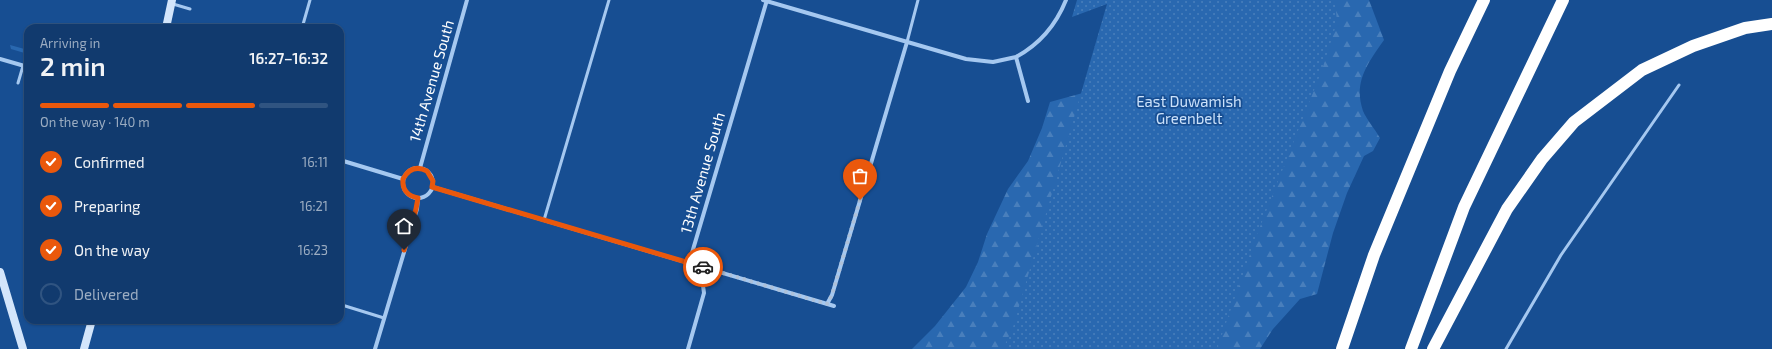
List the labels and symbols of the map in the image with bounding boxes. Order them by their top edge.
street label: 14th Avenue South [405,18,457,144]
park label: East Duwamish Greenbelt [1136,92,1242,127]
street label: 13th Avenue South [676,110,728,235]
pin [843,159,877,200]
pin [387,209,421,250]
courier [683,247,723,287]

